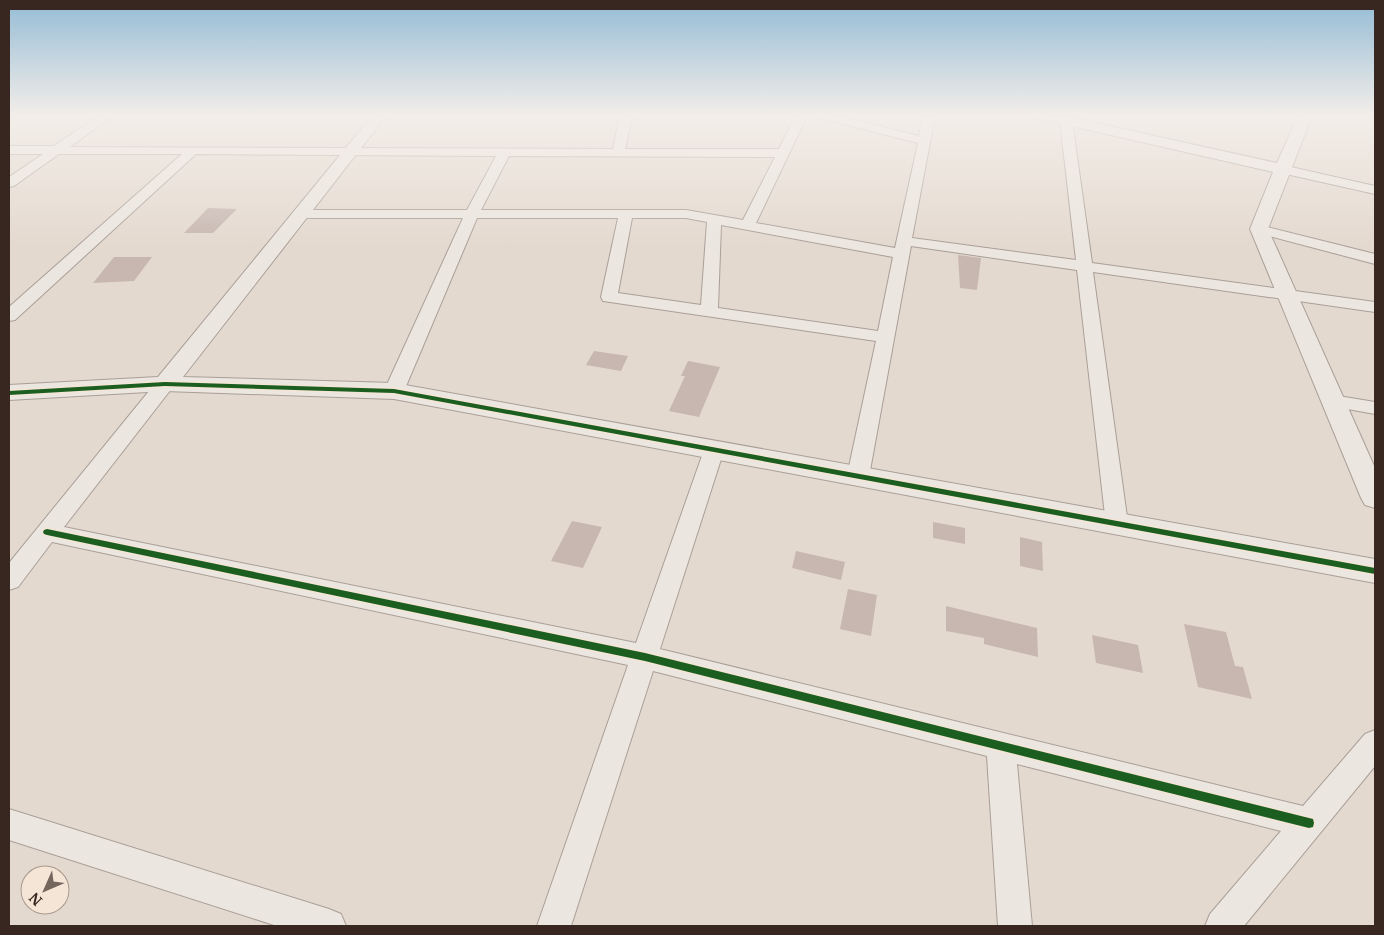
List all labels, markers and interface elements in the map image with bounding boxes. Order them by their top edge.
north arrow [20,865,70,915]
text: N [26,889,46,909]

